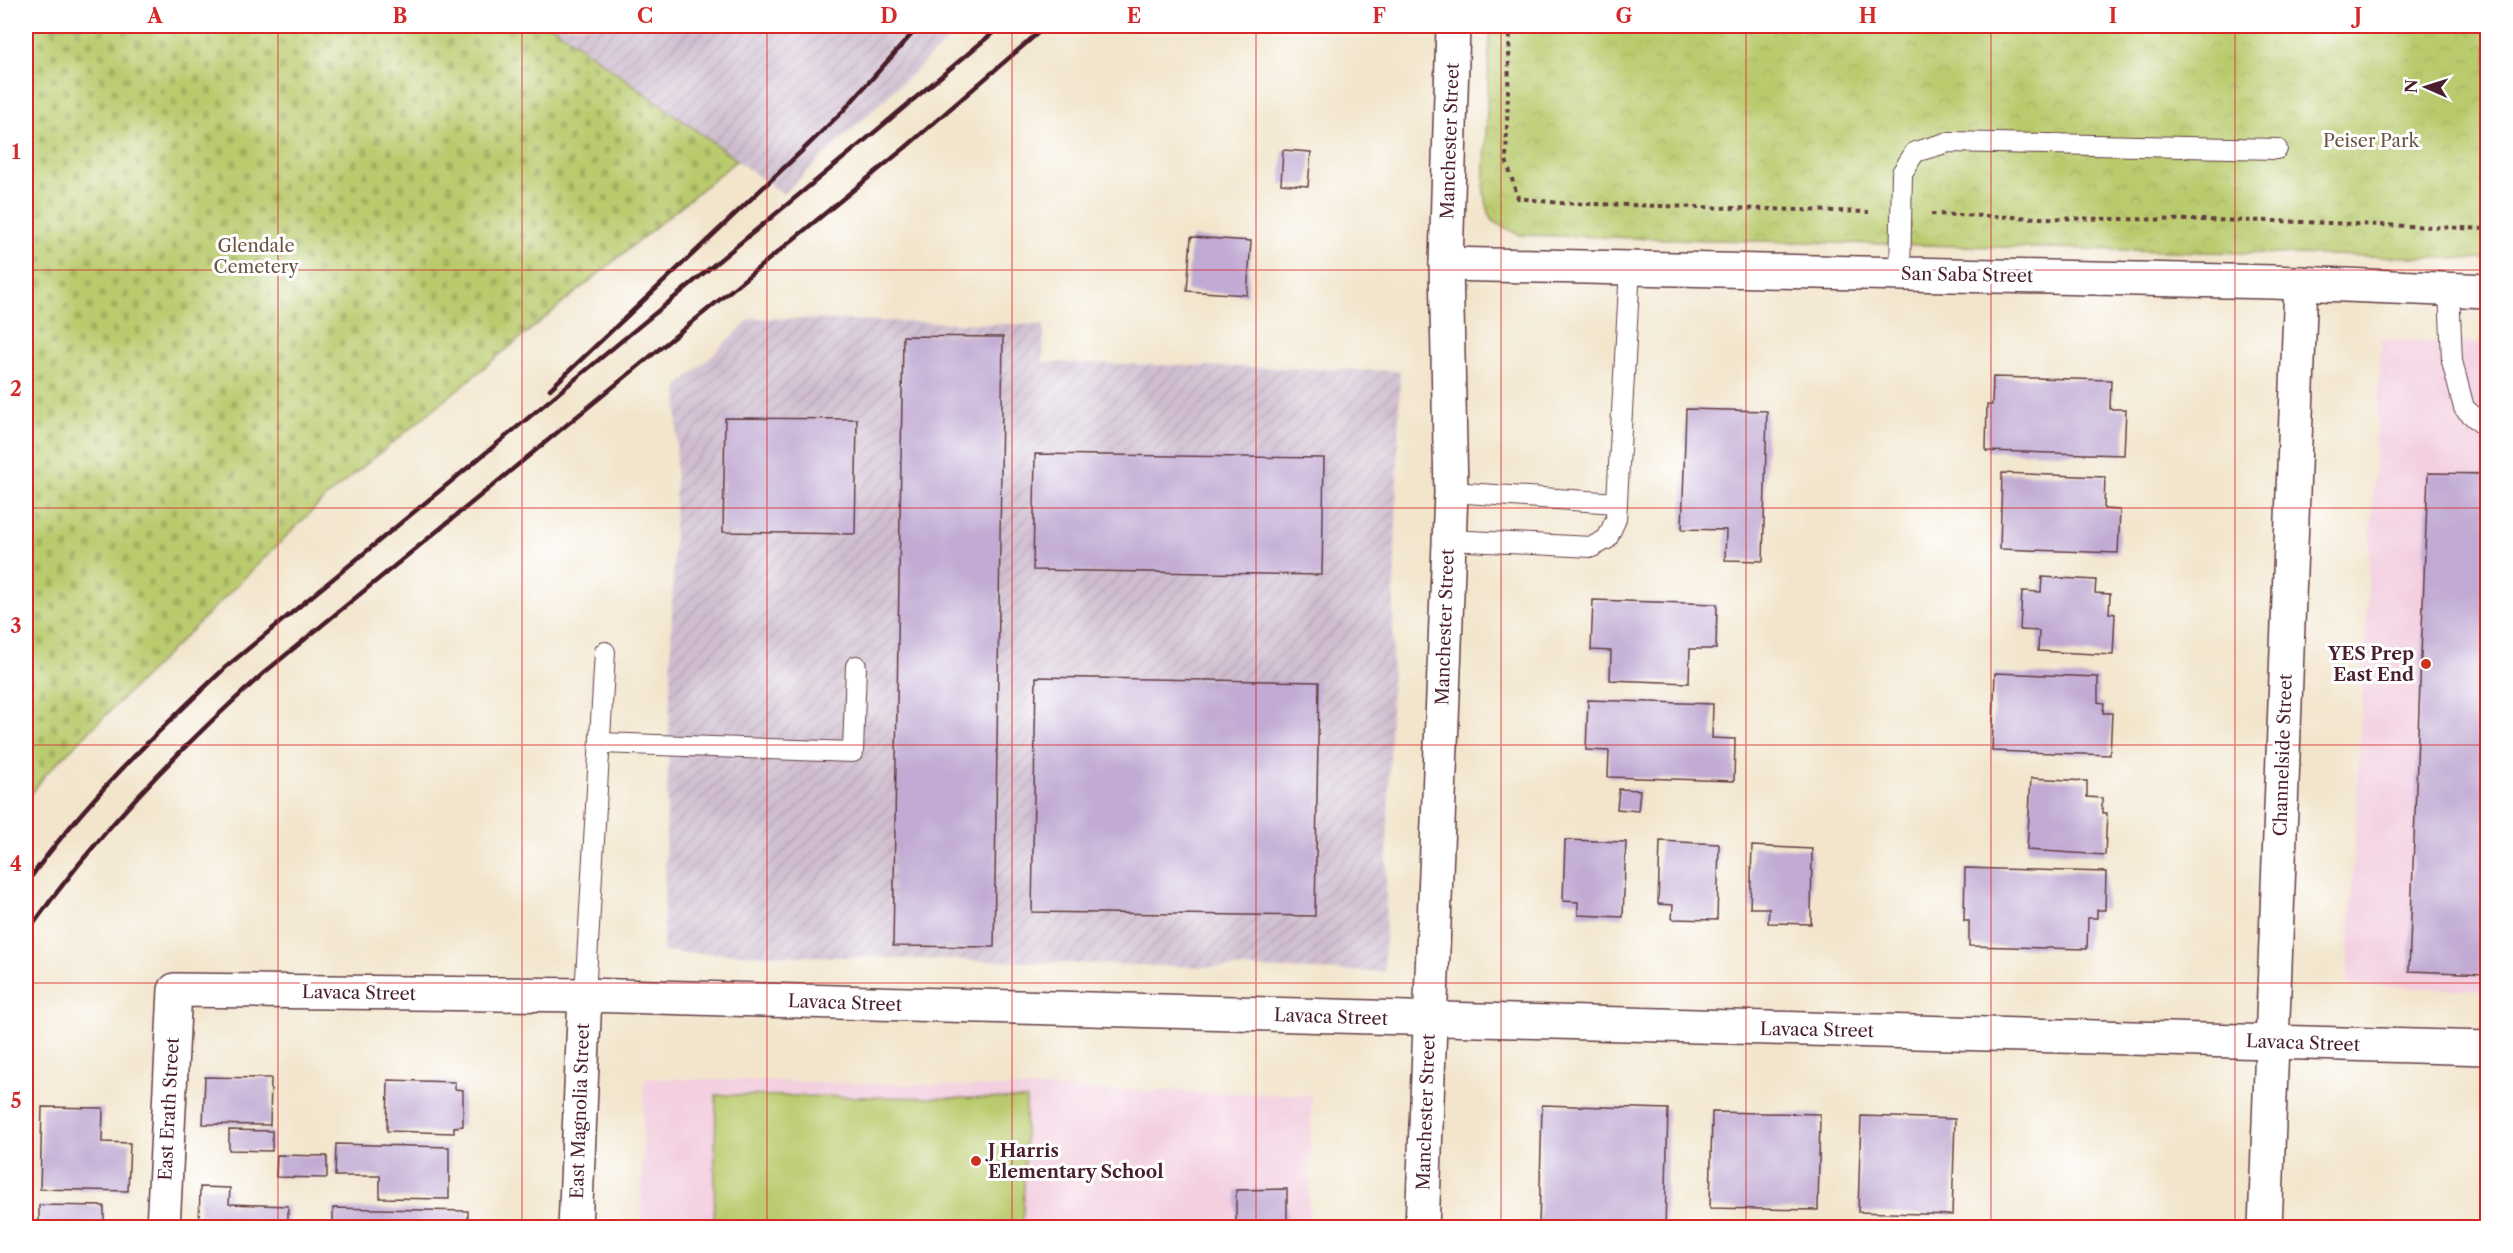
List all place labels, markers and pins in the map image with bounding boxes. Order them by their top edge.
place label: YES Prep East End [2327,643,2414,686]
marker: YES Prep East End [2419,657,2433,671]
place label: J Harris Elementary School [985,1140,1164,1183]
marker: J Harris Elementary School [969,1154,983,1168]

